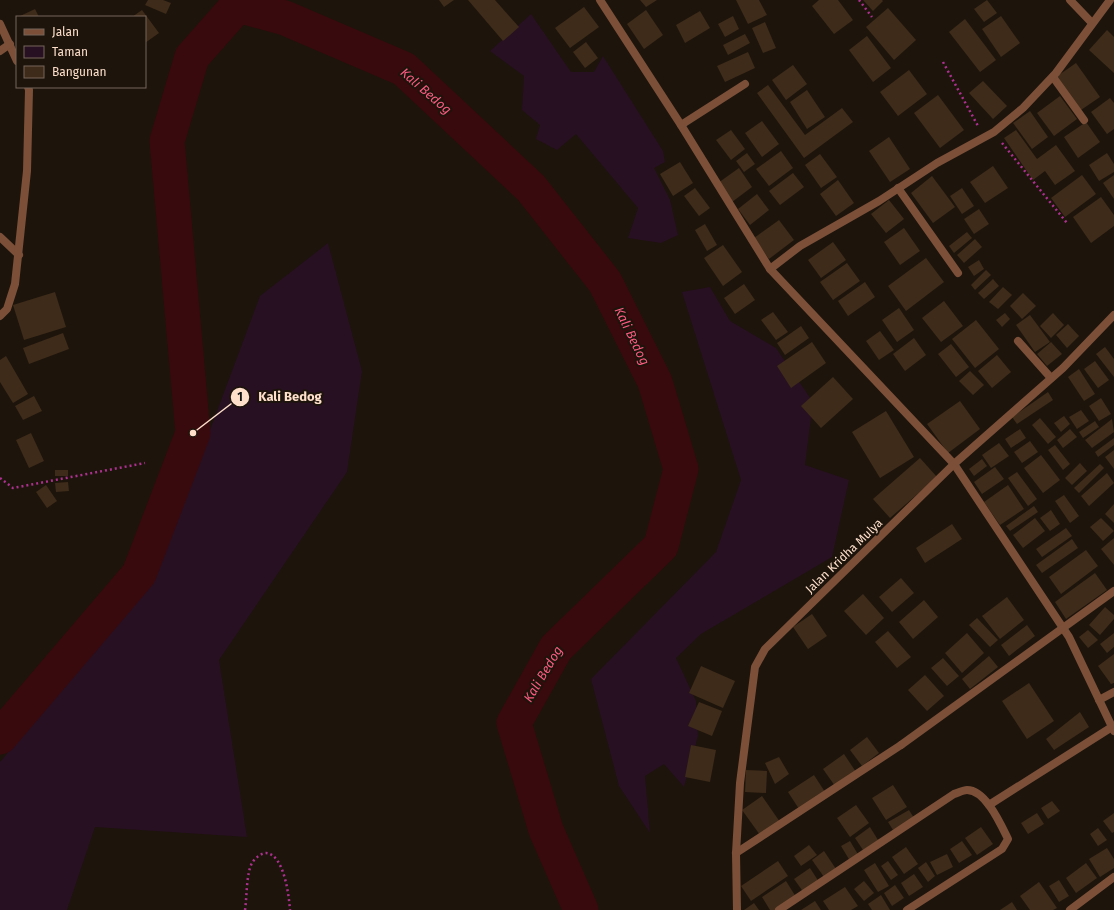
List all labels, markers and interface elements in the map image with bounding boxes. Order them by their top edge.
legend [16,16,146,88]
text: Jalan [52,25,79,39]
text: Taman [52,45,88,59]
text: Bangunan [52,65,107,79]
water label: Kali Bedog [397,65,455,117]
water label: Kali Bedog [612,305,652,367]
callout: Kali Bedog [230,384,330,409]
text: Kali Bedog [258,389,323,404]
text: 1 [237,390,243,404]
street label: Jalan Kridha Mulya [803,516,885,596]
water label: Kali Bedog [520,643,566,705]

